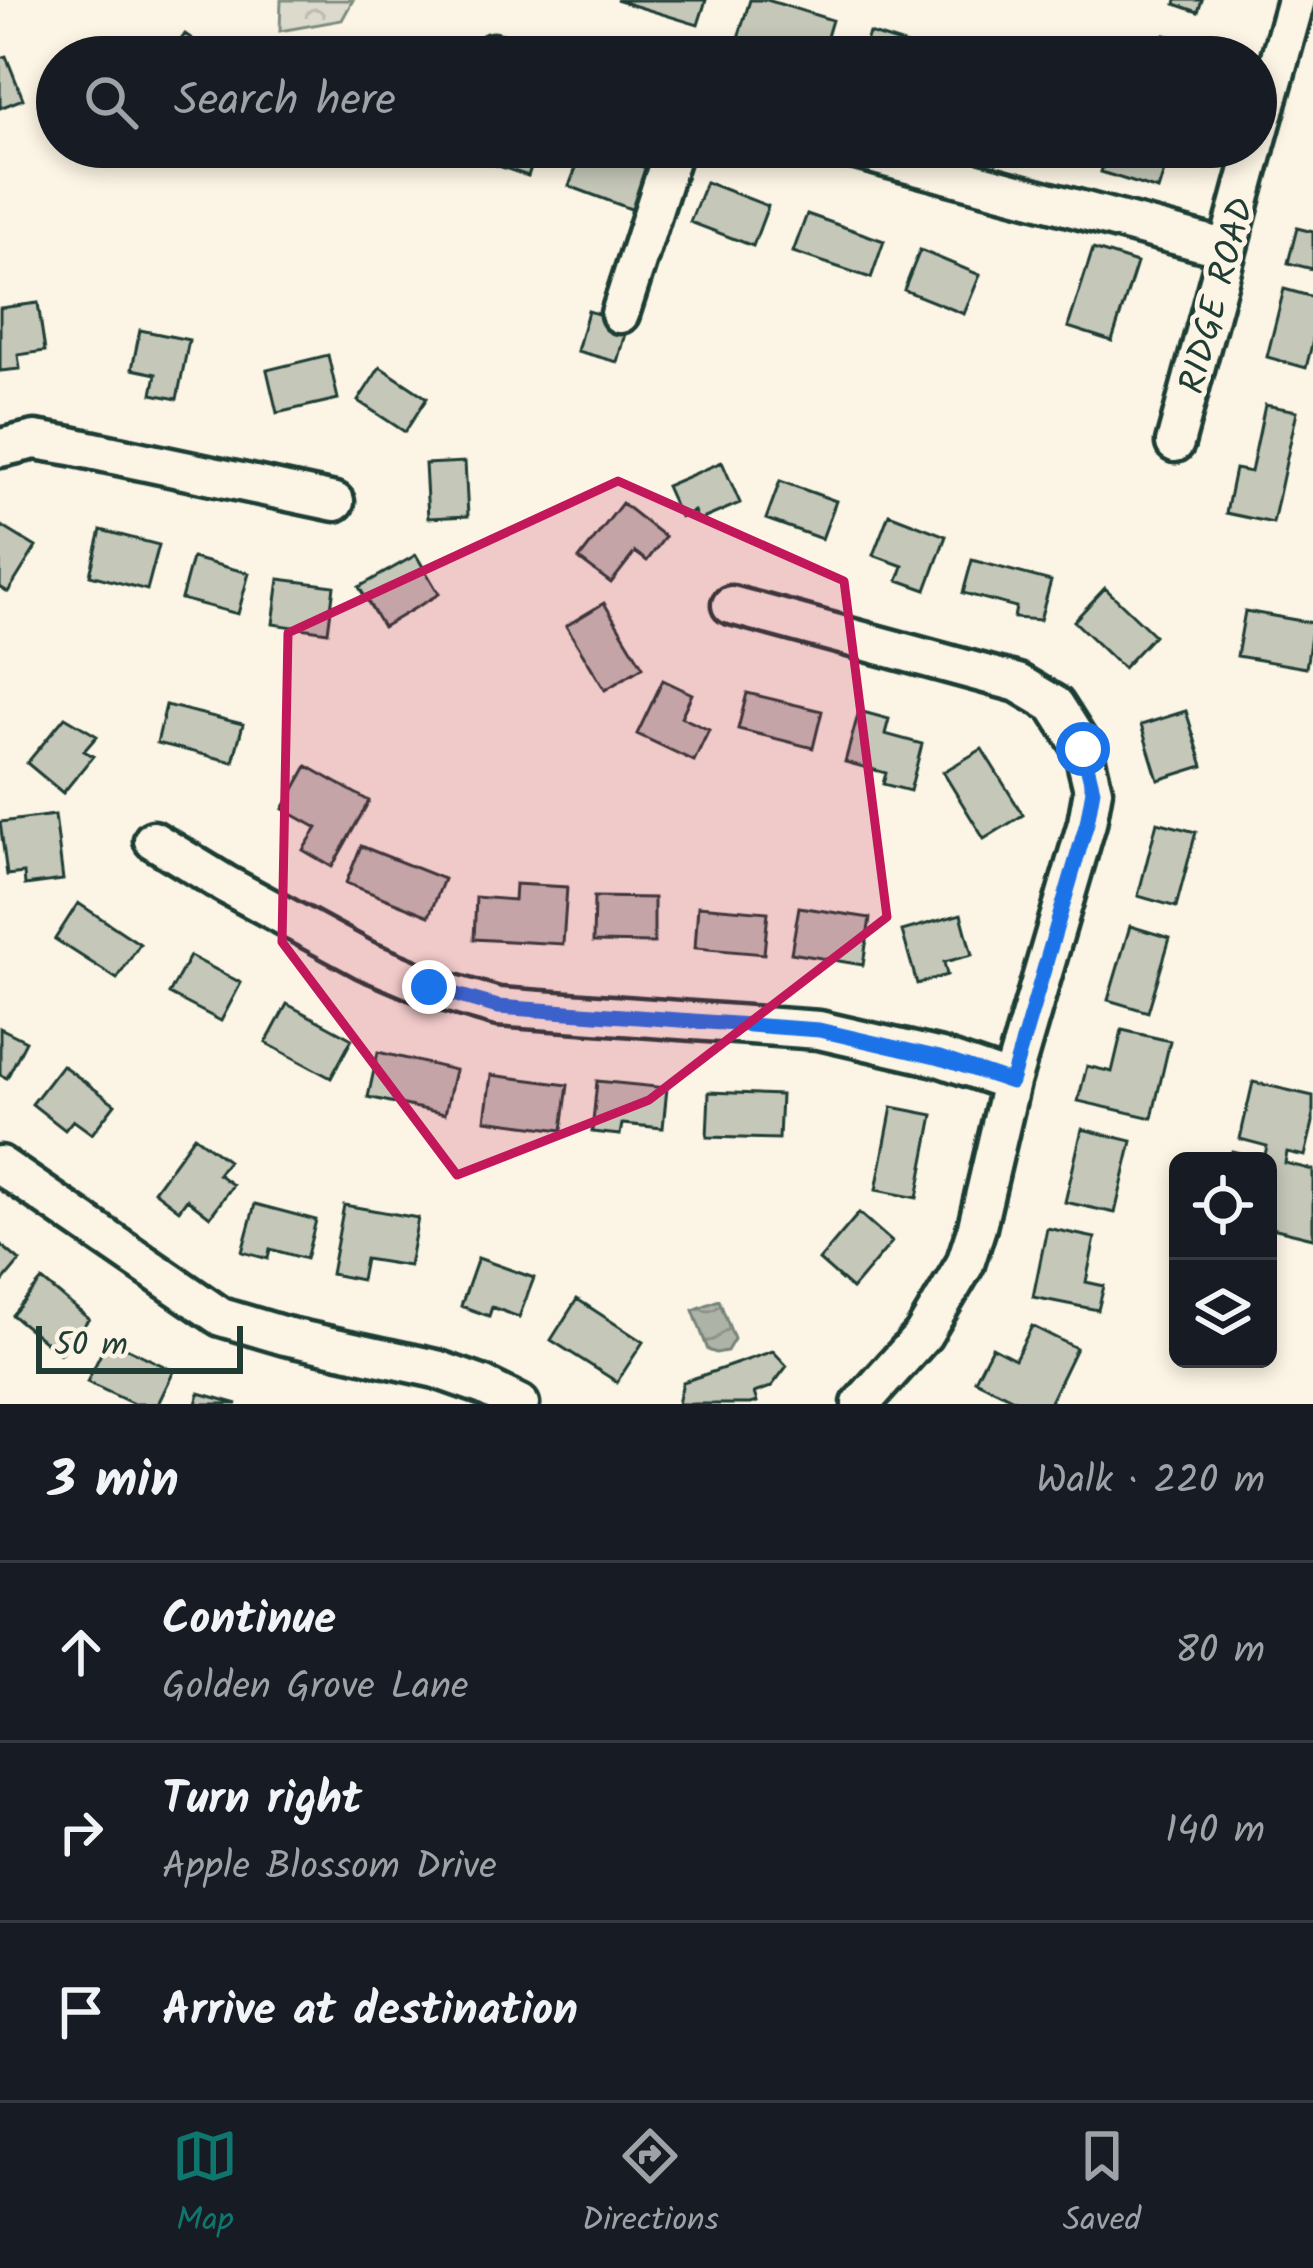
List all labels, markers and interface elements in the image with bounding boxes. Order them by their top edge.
search box [36,36,1277,168]
text: Search here [174,66,396,138]
icon: search [78,69,144,135]
street label: RIDGE ROAD [1165,191,1272,400]
route start [1056,722,1110,776]
route end [402,960,456,1014]
map controls [1169,1152,1277,1368]
button: locate [1169,1152,1277,1260]
button: layers [1169,1260,1277,1368]
scale bar [36,1320,243,1373]
text: 50 m [54,1320,128,1373]
text: 3 min [48,1442,179,1523]
text: Walk · 220 m [1036,1451,1265,1513]
text: Continue [162,1585,336,1657]
icon: ahead [48,1619,114,1685]
text: 80 m [1175,1621,1265,1683]
text: Golden Grove Lane [162,1657,468,1719]
text: Turn right [162,1765,362,1837]
icon: right [48,1799,114,1865]
text: 140 m [1165,1801,1265,1863]
text: Apple Blossom Drive [162,1837,497,1899]
text: Arrive at destination [162,1976,578,2048]
icon: arrive [48,1979,114,2045]
tab: Map [172,2123,238,2248]
tab: Directions [582,2123,719,2248]
tab: Saved [1063,2123,1141,2248]

